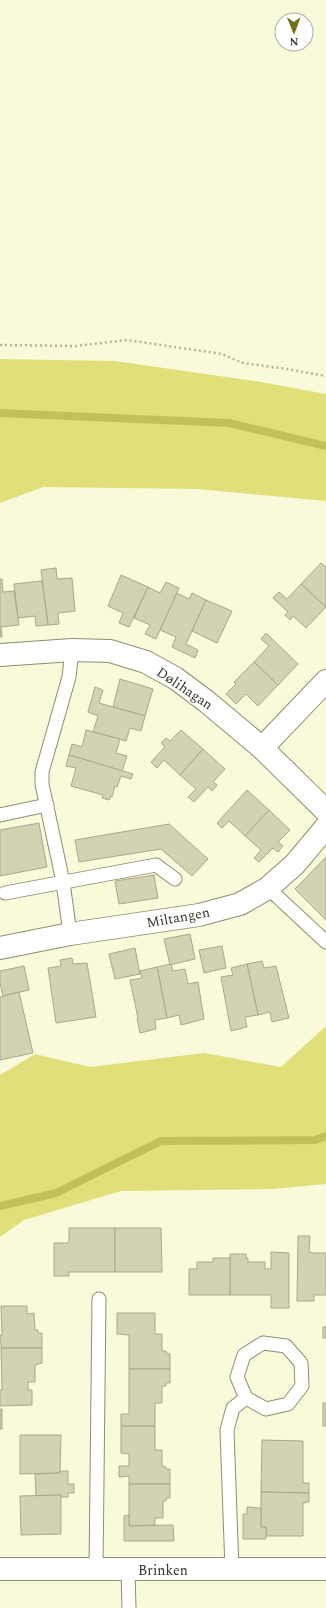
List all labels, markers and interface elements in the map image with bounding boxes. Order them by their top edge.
north arrow [274,12,314,52]
text: N [290,33,299,50]
street label: Dølihagan [152,662,217,715]
street label: Miltangen [145,902,212,933]
street label: Brinken [138,1560,188,1581]

